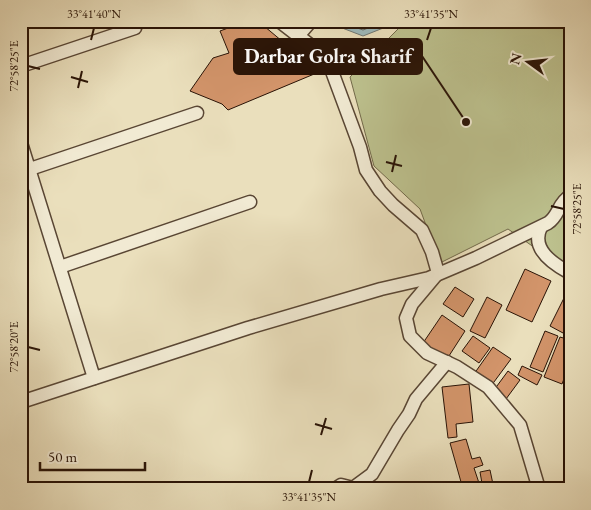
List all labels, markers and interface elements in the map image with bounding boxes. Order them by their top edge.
text: 33°41'40"N [67,6,121,22]
text: 33°41'35"N [404,6,458,22]
north arrow [504,38,554,88]
callout: Darbar Golra Sharif [234,39,422,74]
text: 72°58'25"E [6,40,22,92]
text: Darbar Golra Sharif [244,43,415,69]
text: N [505,50,526,66]
text: 72°58'25"E [569,183,585,235]
text: 72°58'20"E [6,321,22,373]
scale bar [40,440,145,472]
text: 50 m [48,447,77,466]
text: 33°41'35"N [282,489,336,505]

